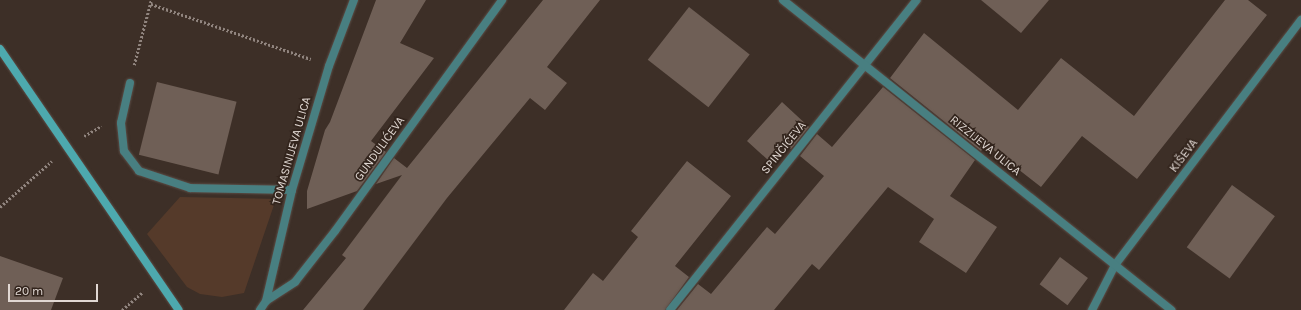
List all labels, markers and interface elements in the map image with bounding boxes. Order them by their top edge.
street label: TOMASINIJEVA ULICA [270,95,314,207]
street label: RIZZIJEVA ULICA [947,113,1023,179]
street label: GUNDULIĆEVA [352,114,408,184]
street label: SPINČIĆEVA [758,119,810,177]
street label: KIŠEVA [1167,137,1201,175]
scale bar [10,276,100,302]
text: 20 m [15,284,43,298]

